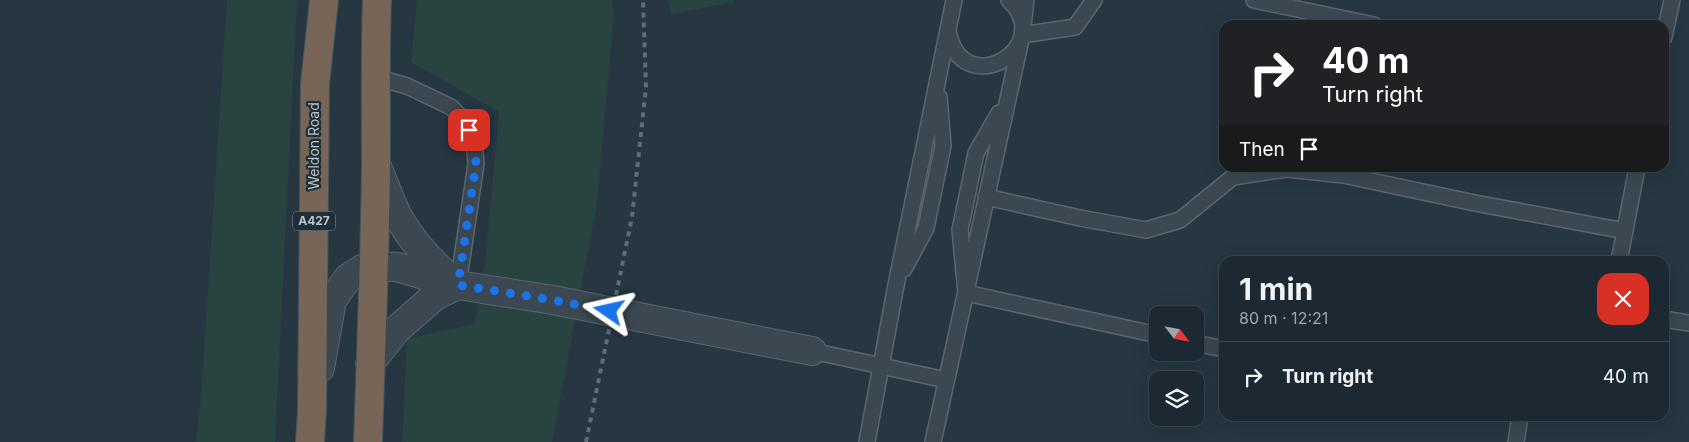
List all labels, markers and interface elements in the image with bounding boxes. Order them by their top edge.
text: 40 m [1322,39,1410,81]
icon: right [1239,40,1304,105]
text: Turn right [1322,81,1423,107]
street label: Weldon Road [305,102,322,190]
pin [448,109,490,151]
icon: arrive [455,116,483,144]
icon: arrive [1295,135,1323,163]
text: Then [1239,138,1285,161]
road number: A427 [293,212,335,230]
text: 1 min [1239,271,1313,307]
button: close [1597,273,1649,325]
position arrow [582,284,634,336]
north arrow [1149,306,1204,361]
map controls [1149,306,1204,426]
text: 80 m · 12:21 [1239,308,1328,328]
icon: right [1239,363,1267,391]
text: Turn right [1282,365,1373,388]
text: 40 m [1603,365,1649,388]
button: layers [1149,371,1204,426]

